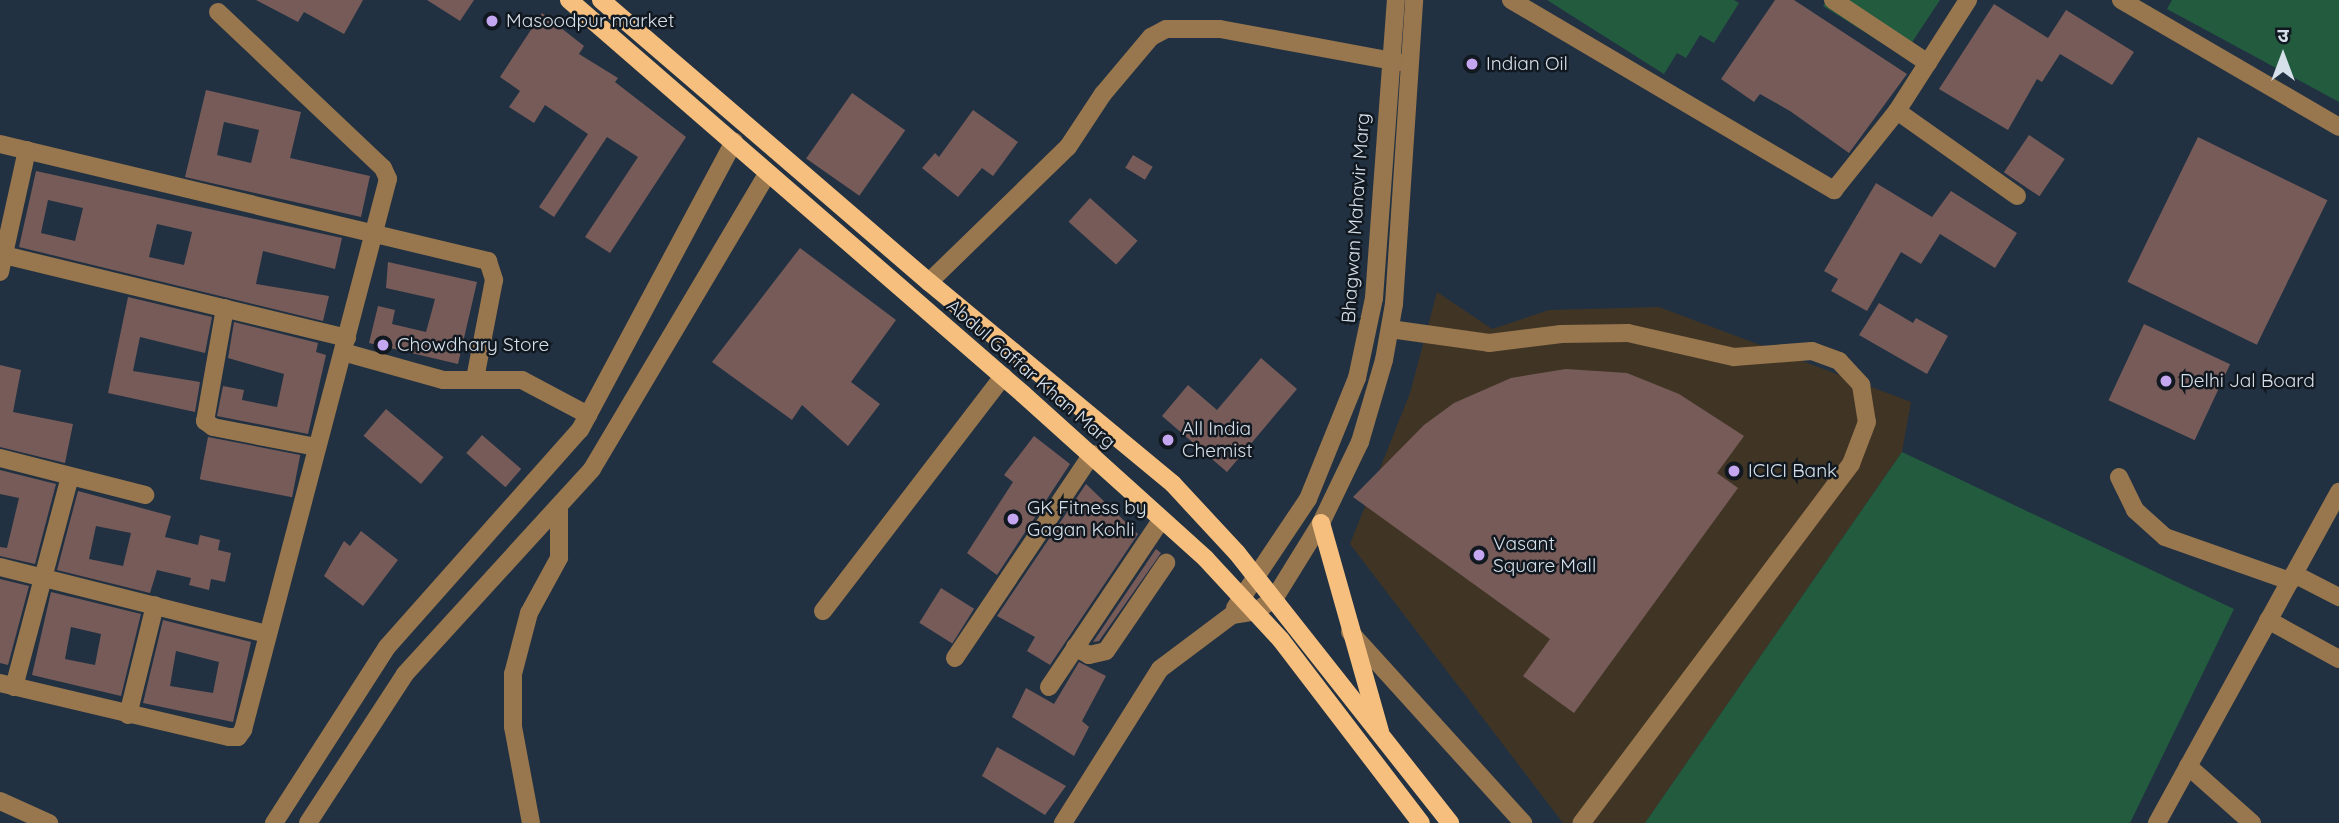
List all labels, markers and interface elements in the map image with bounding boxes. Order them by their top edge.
place label: Masoodpur market [506,10,675,32]
marker: Masoodpur market [484,13,500,29]
north arrow [2248,21,2318,91]
text: उ [2277,23,2289,47]
place label: Indian Oil [1486,53,1568,75]
marker: Indian Oil [1464,56,1480,72]
street label: Bhagwan Mahavir Marg [1337,112,1375,324]
street label: Abdul Gaffar Khan Marg [942,295,1120,453]
place label: Chowdhary Store [397,334,549,356]
marker: Chowdhary Store [375,337,391,353]
place label: Delhi Jal Board [2180,370,2315,392]
marker: Delhi Jal Board [2158,373,2174,389]
place label: All India Chemist [1182,418,1253,462]
marker: All India Chemist [1160,432,1176,448]
place label: ICICI Bank [1748,460,1837,482]
marker: ICICI Bank [1726,463,1742,479]
place label: GK Fitness by Gagan Kohli [1027,497,1147,541]
marker: GK Fitness by Gagan Kohli [1005,511,1021,527]
place label: Vasant Square Mall [1493,533,1596,577]
marker: Vasant Square Mall [1471,547,1487,563]

